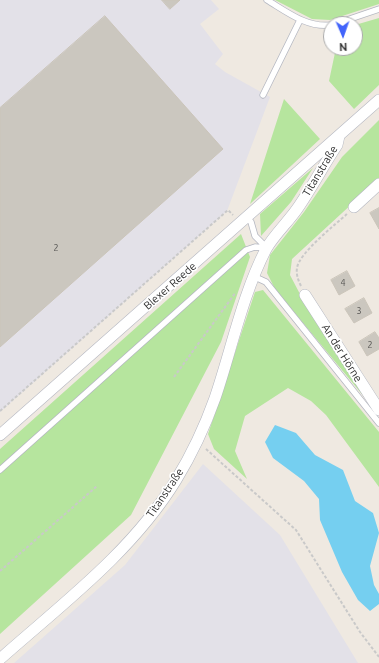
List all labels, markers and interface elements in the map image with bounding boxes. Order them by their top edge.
north arrow [323,16,363,56]
text: N [339,41,348,53]
street label: Titanstraße [300,143,340,199]
house number: 2 [53,243,59,253]
street label: Blexer Reede [141,259,199,313]
house number: 4 [340,278,346,288]
house number: 3 [356,306,362,316]
street label: An der Hörne [319,322,365,384]
house number: 2 [367,340,373,350]
street label: Titanstraße [144,466,186,520]

